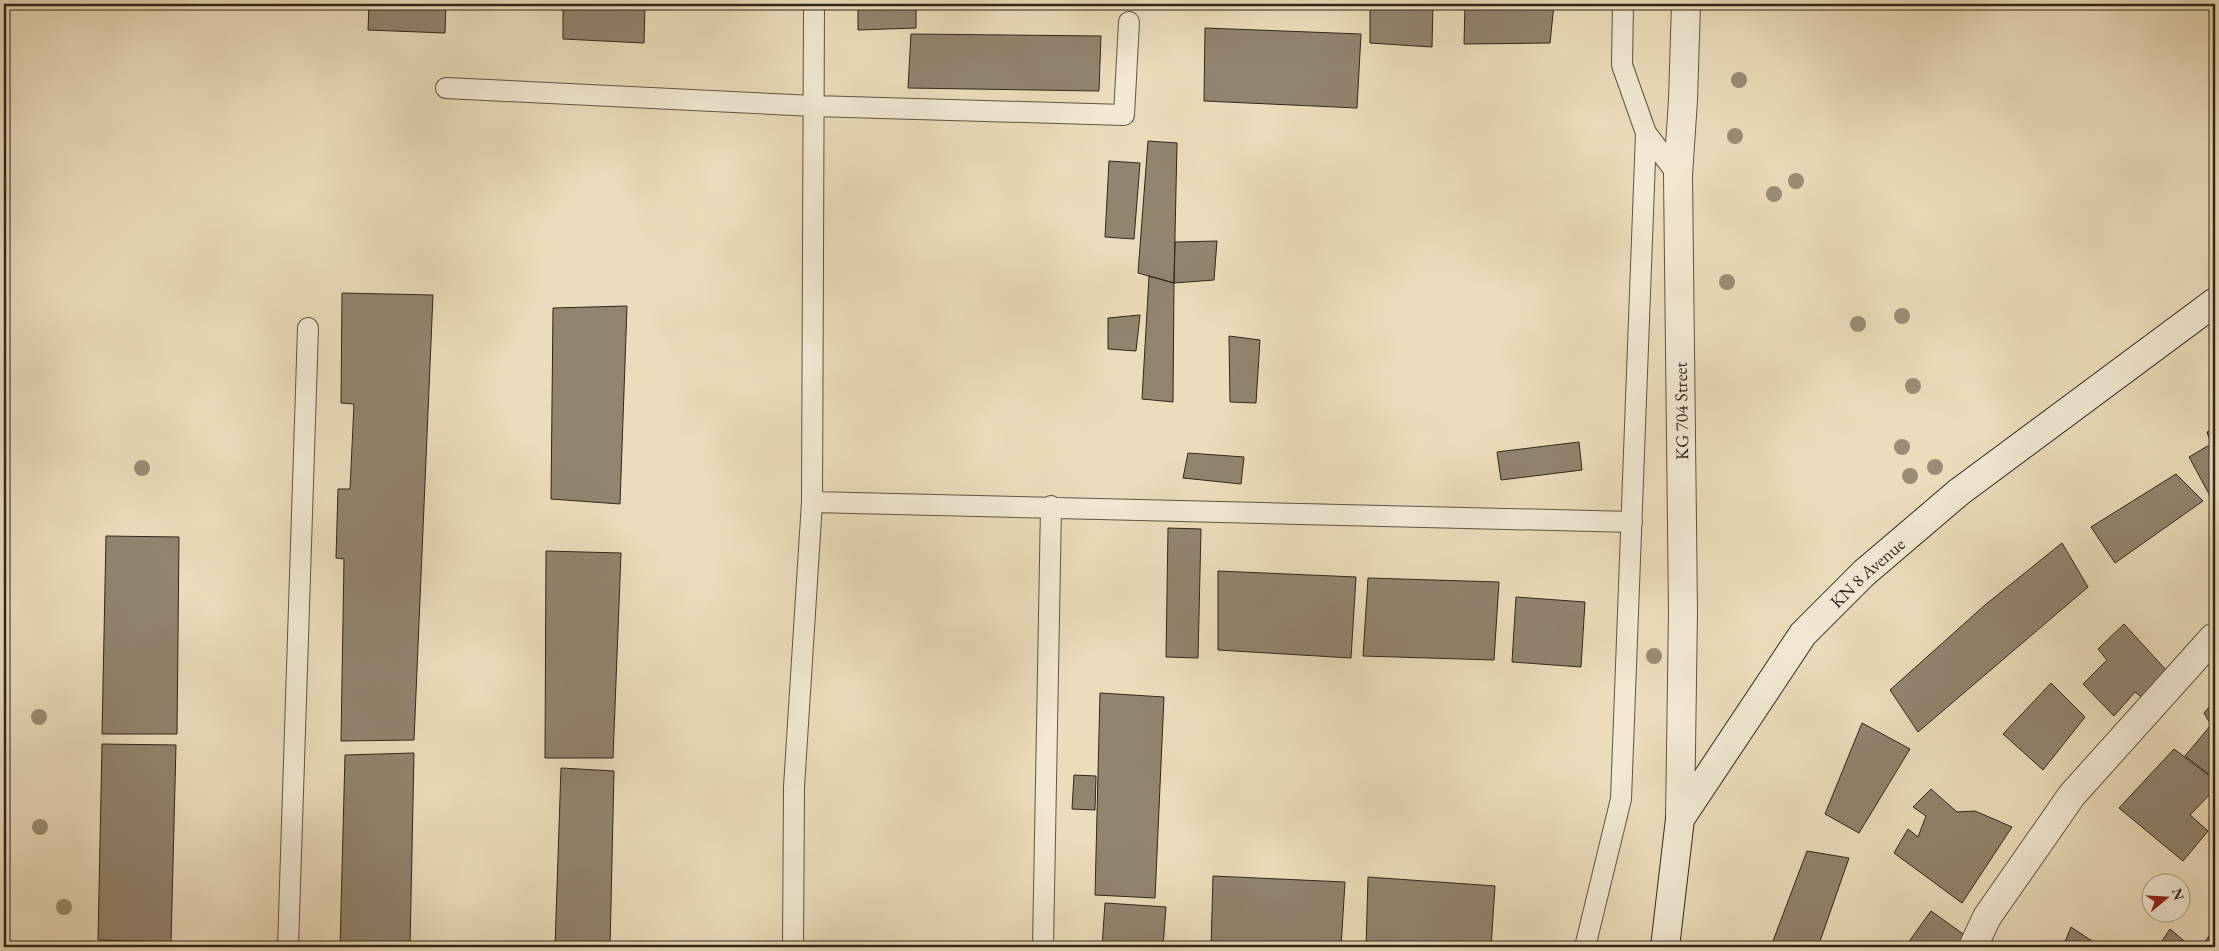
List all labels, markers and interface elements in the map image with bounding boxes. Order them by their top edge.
street label: KG 704 Street [1669,361,1693,460]
street label: KN 8 Avenue [1825,532,1909,612]
north arrow [2142,874,2192,924]
text: N [2168,886,2189,903]

